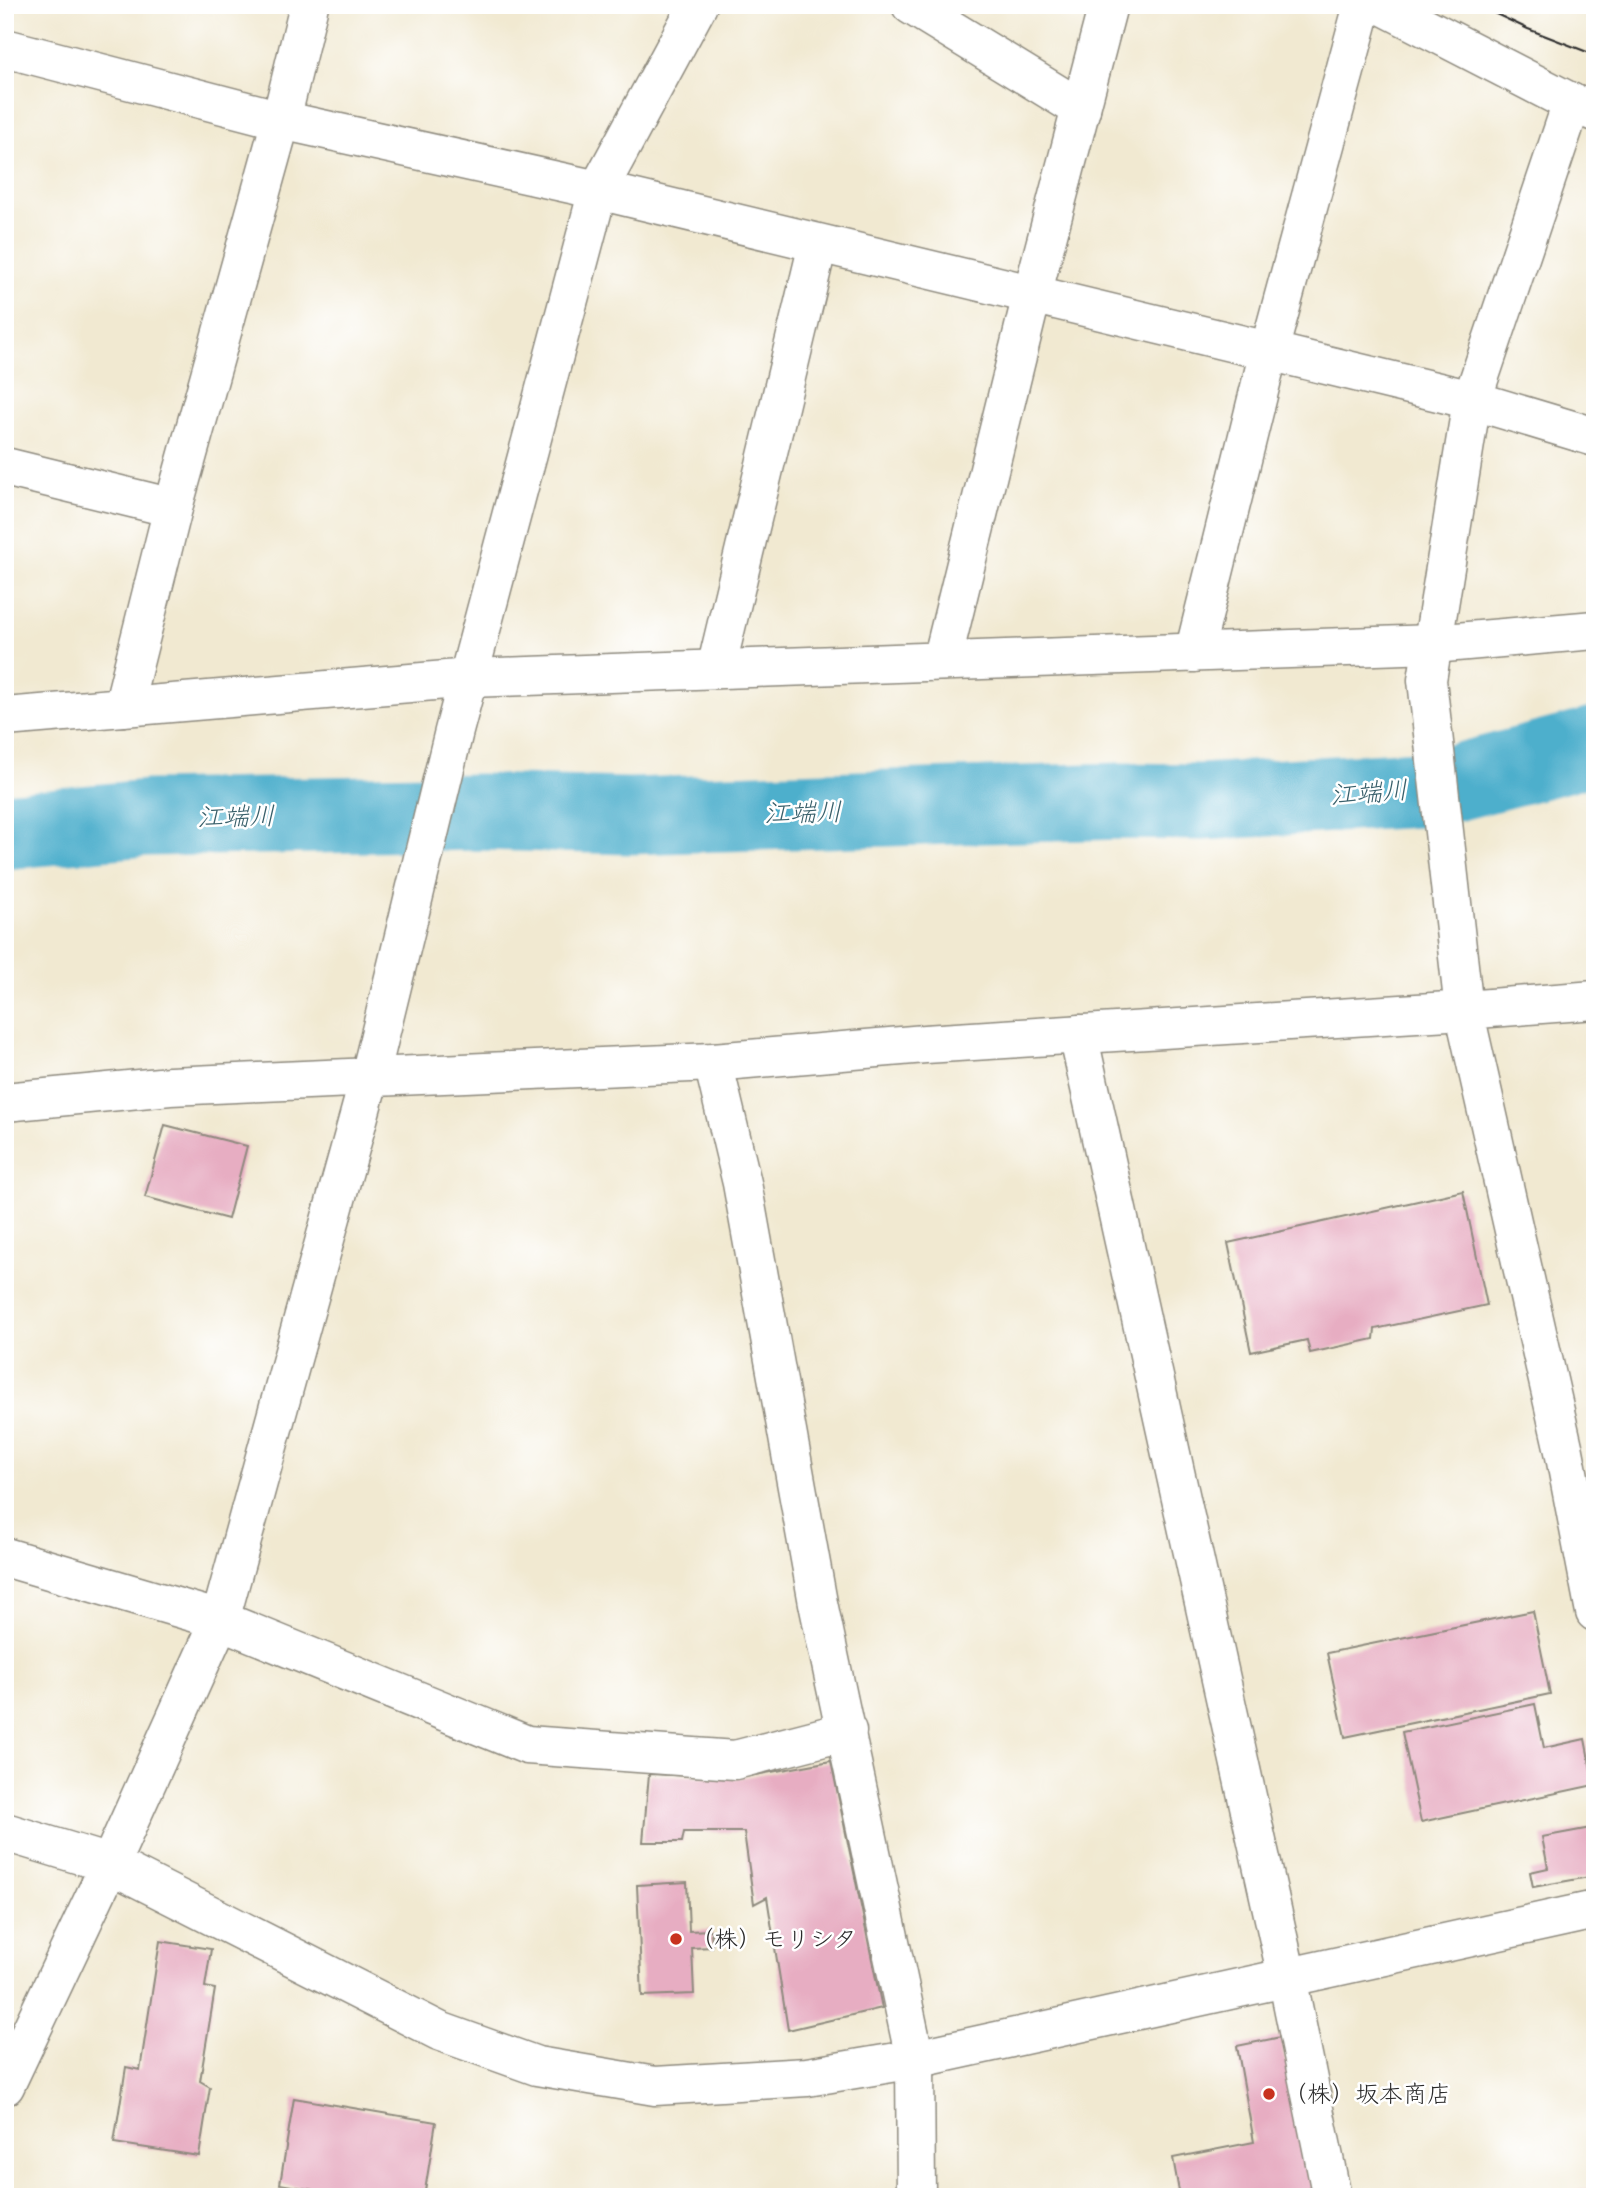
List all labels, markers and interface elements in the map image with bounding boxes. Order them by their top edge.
water label: 江端川 [1329,774,1409,817]
water label: 江端川 [764,796,842,835]
water label: 江端川 [197,800,275,839]
place label: （株）モリシタ [690,1925,857,1959]
marker: （株）モリシタ [668,1931,684,1947]
place label: （株）坂本商店 [1283,2080,1451,2114]
marker: （株）坂本商店 [1261,2086,1277,2102]

